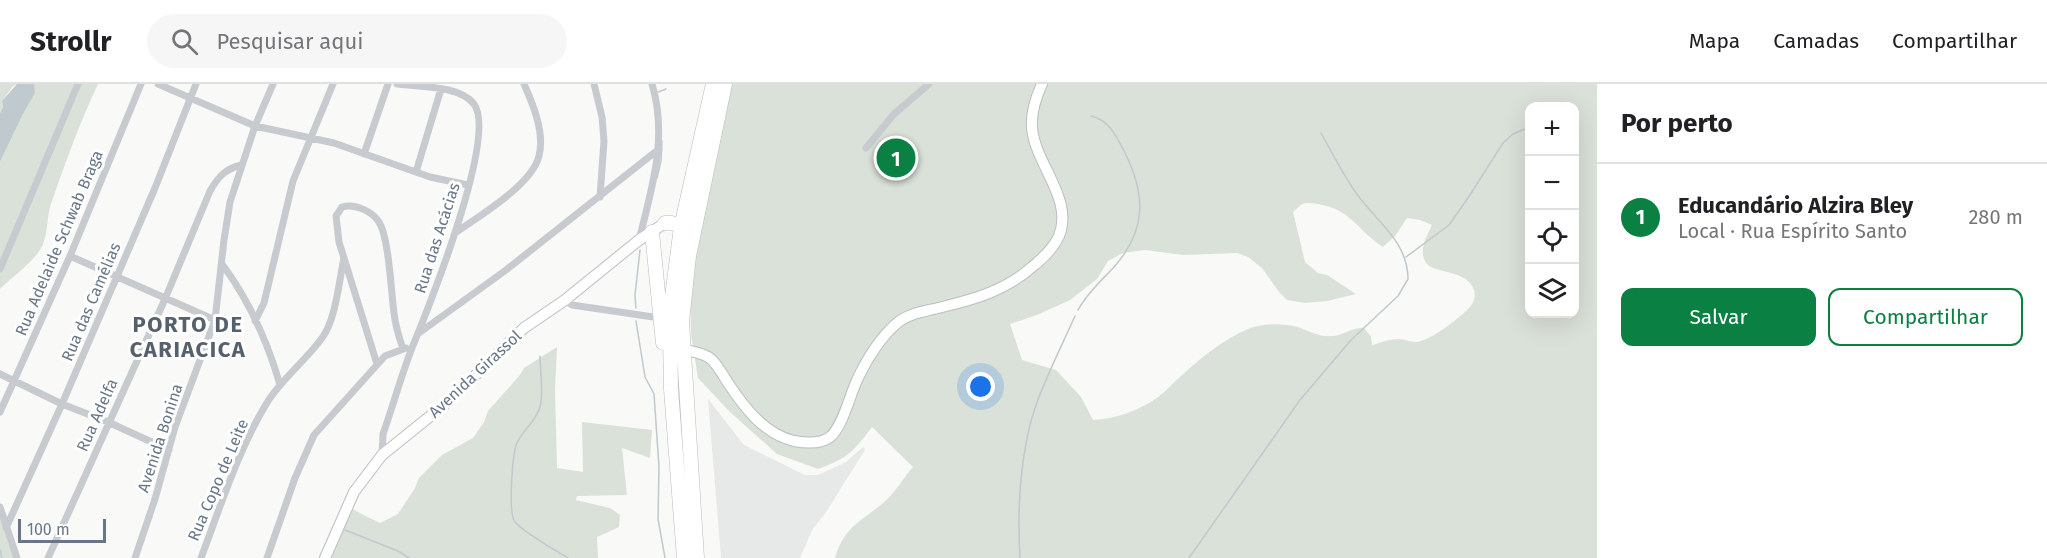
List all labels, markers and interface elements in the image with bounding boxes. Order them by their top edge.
search box [147,14,567,68]
text: Strollr [30,25,111,58]
icon: search [168,25,201,58]
text: Pesquisar aqui [216,28,363,55]
text: Mapa [1689,28,1740,54]
text: Camadas [1773,28,1859,54]
text: Compartilhar [1892,28,2017,54]
map controls [1525,102,1579,318]
button: + [1525,102,1579,156]
text: Por perto [1621,108,1733,139]
pin: 1 [876,136,916,181]
street label: Rua Adelaide Schwab Braga [11,147,107,339]
button: − [1525,156,1579,210]
street label: Rua das Acácias [410,180,464,296]
text: Educandário Alzira Bley [1678,192,1913,219]
text: 1 [1636,205,1645,229]
text: 280 m [1968,205,2023,229]
button: locate [1525,210,1579,264]
text: Local · Rua Espírito Santo [1678,219,1907,243]
street label: Rua das Camélias [57,240,125,364]
button: layers [1525,264,1579,318]
button: Salvar [1621,288,1816,346]
button: Compartilhar [1828,288,2023,346]
district label: PORTO DE CARIACICA [130,311,246,363]
street label: Avenida Girassol [425,326,525,422]
your location [966,372,995,401]
street label: Rua Adelfa [72,376,122,454]
street label: Avenida Bonina [133,381,187,495]
street label: Rua Copo de Leite [184,416,252,544]
scale bar [18,516,106,544]
text: 100 m [27,520,70,539]

